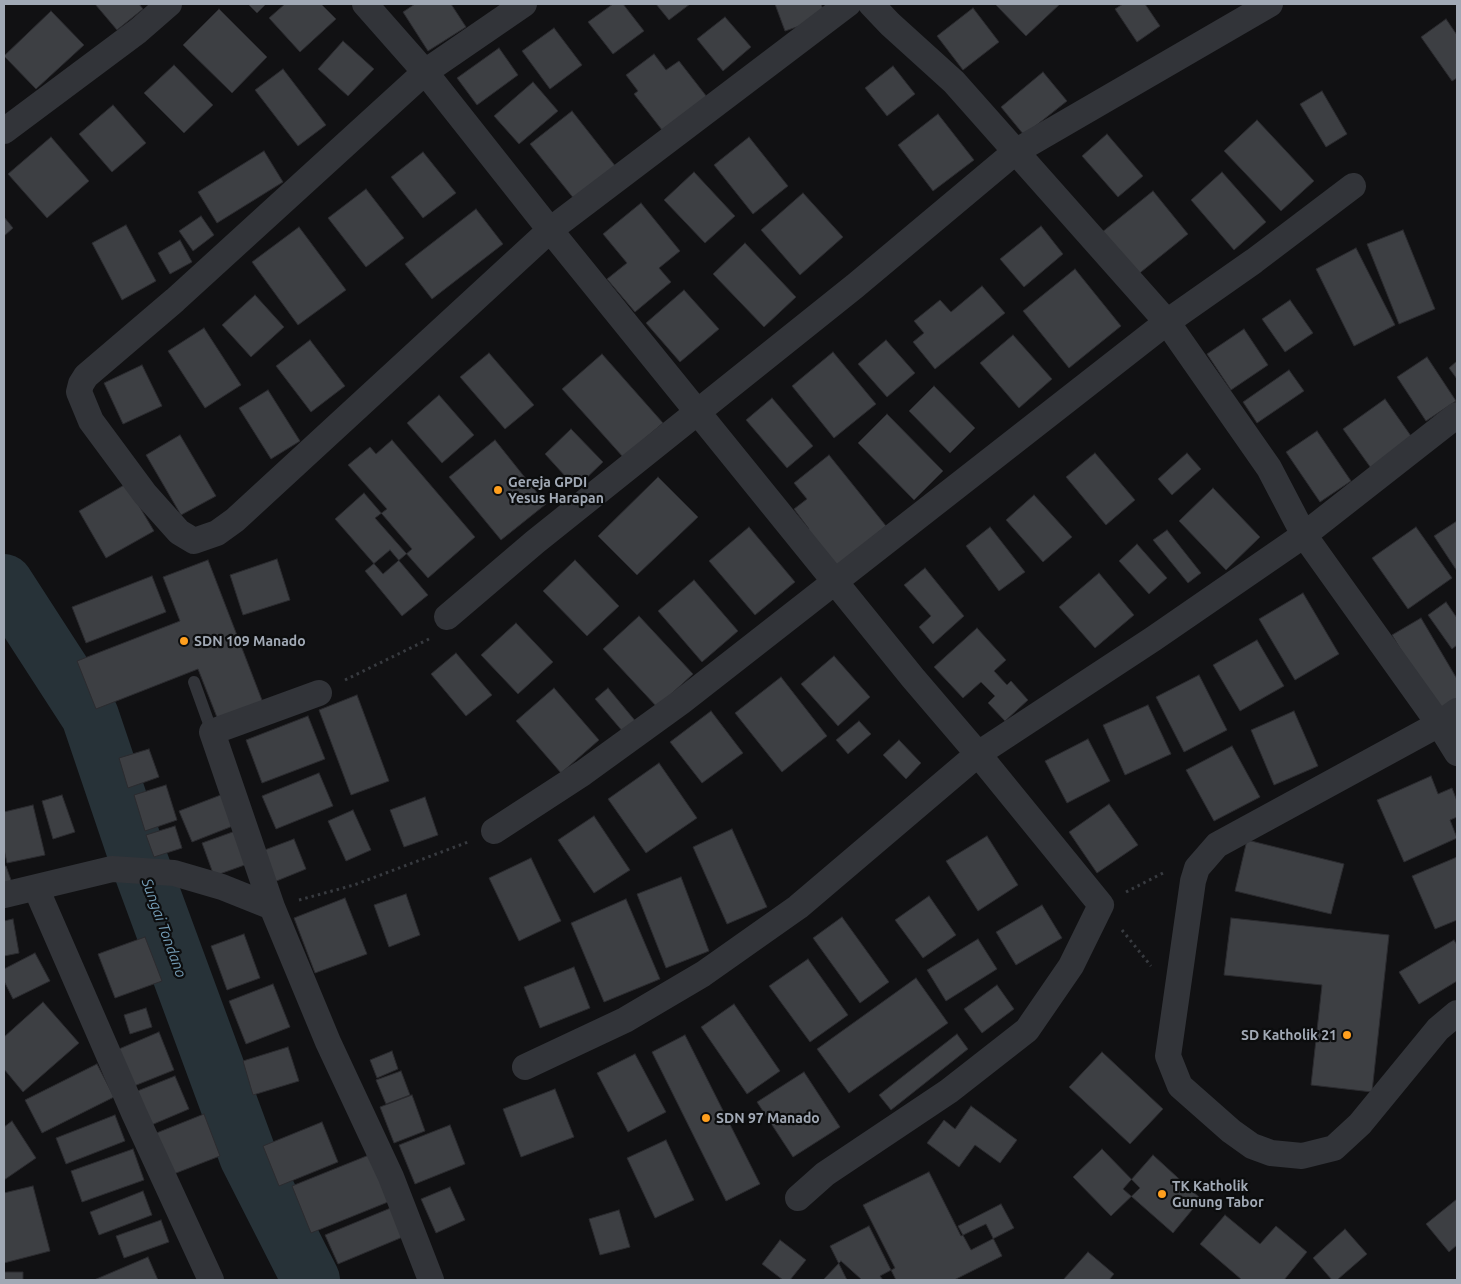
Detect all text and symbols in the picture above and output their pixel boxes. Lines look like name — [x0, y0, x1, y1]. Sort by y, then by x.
place label: Gereja GPDI Yesus Harapan — [508, 474, 604, 507]
marker: Gereja GPDI Yesus Harapan — [492, 484, 504, 496]
place label: SDN 109 Manado — [194, 633, 306, 649]
marker: SDN 109 Manado — [178, 635, 190, 647]
water label: Sungai Tondano — [138, 876, 190, 980]
place label: SD Katholik 21 — [1241, 1027, 1337, 1043]
marker: SD Katholik 21 — [1341, 1029, 1353, 1041]
place label: SDN 97 Manado — [716, 1110, 820, 1126]
marker: SDN 97 Manado — [700, 1112, 712, 1124]
place label: TK Katholik Gunung Tabor — [1172, 1178, 1264, 1210]
marker: TK Katholik Gunung Tabor — [1156, 1188, 1168, 1200]

